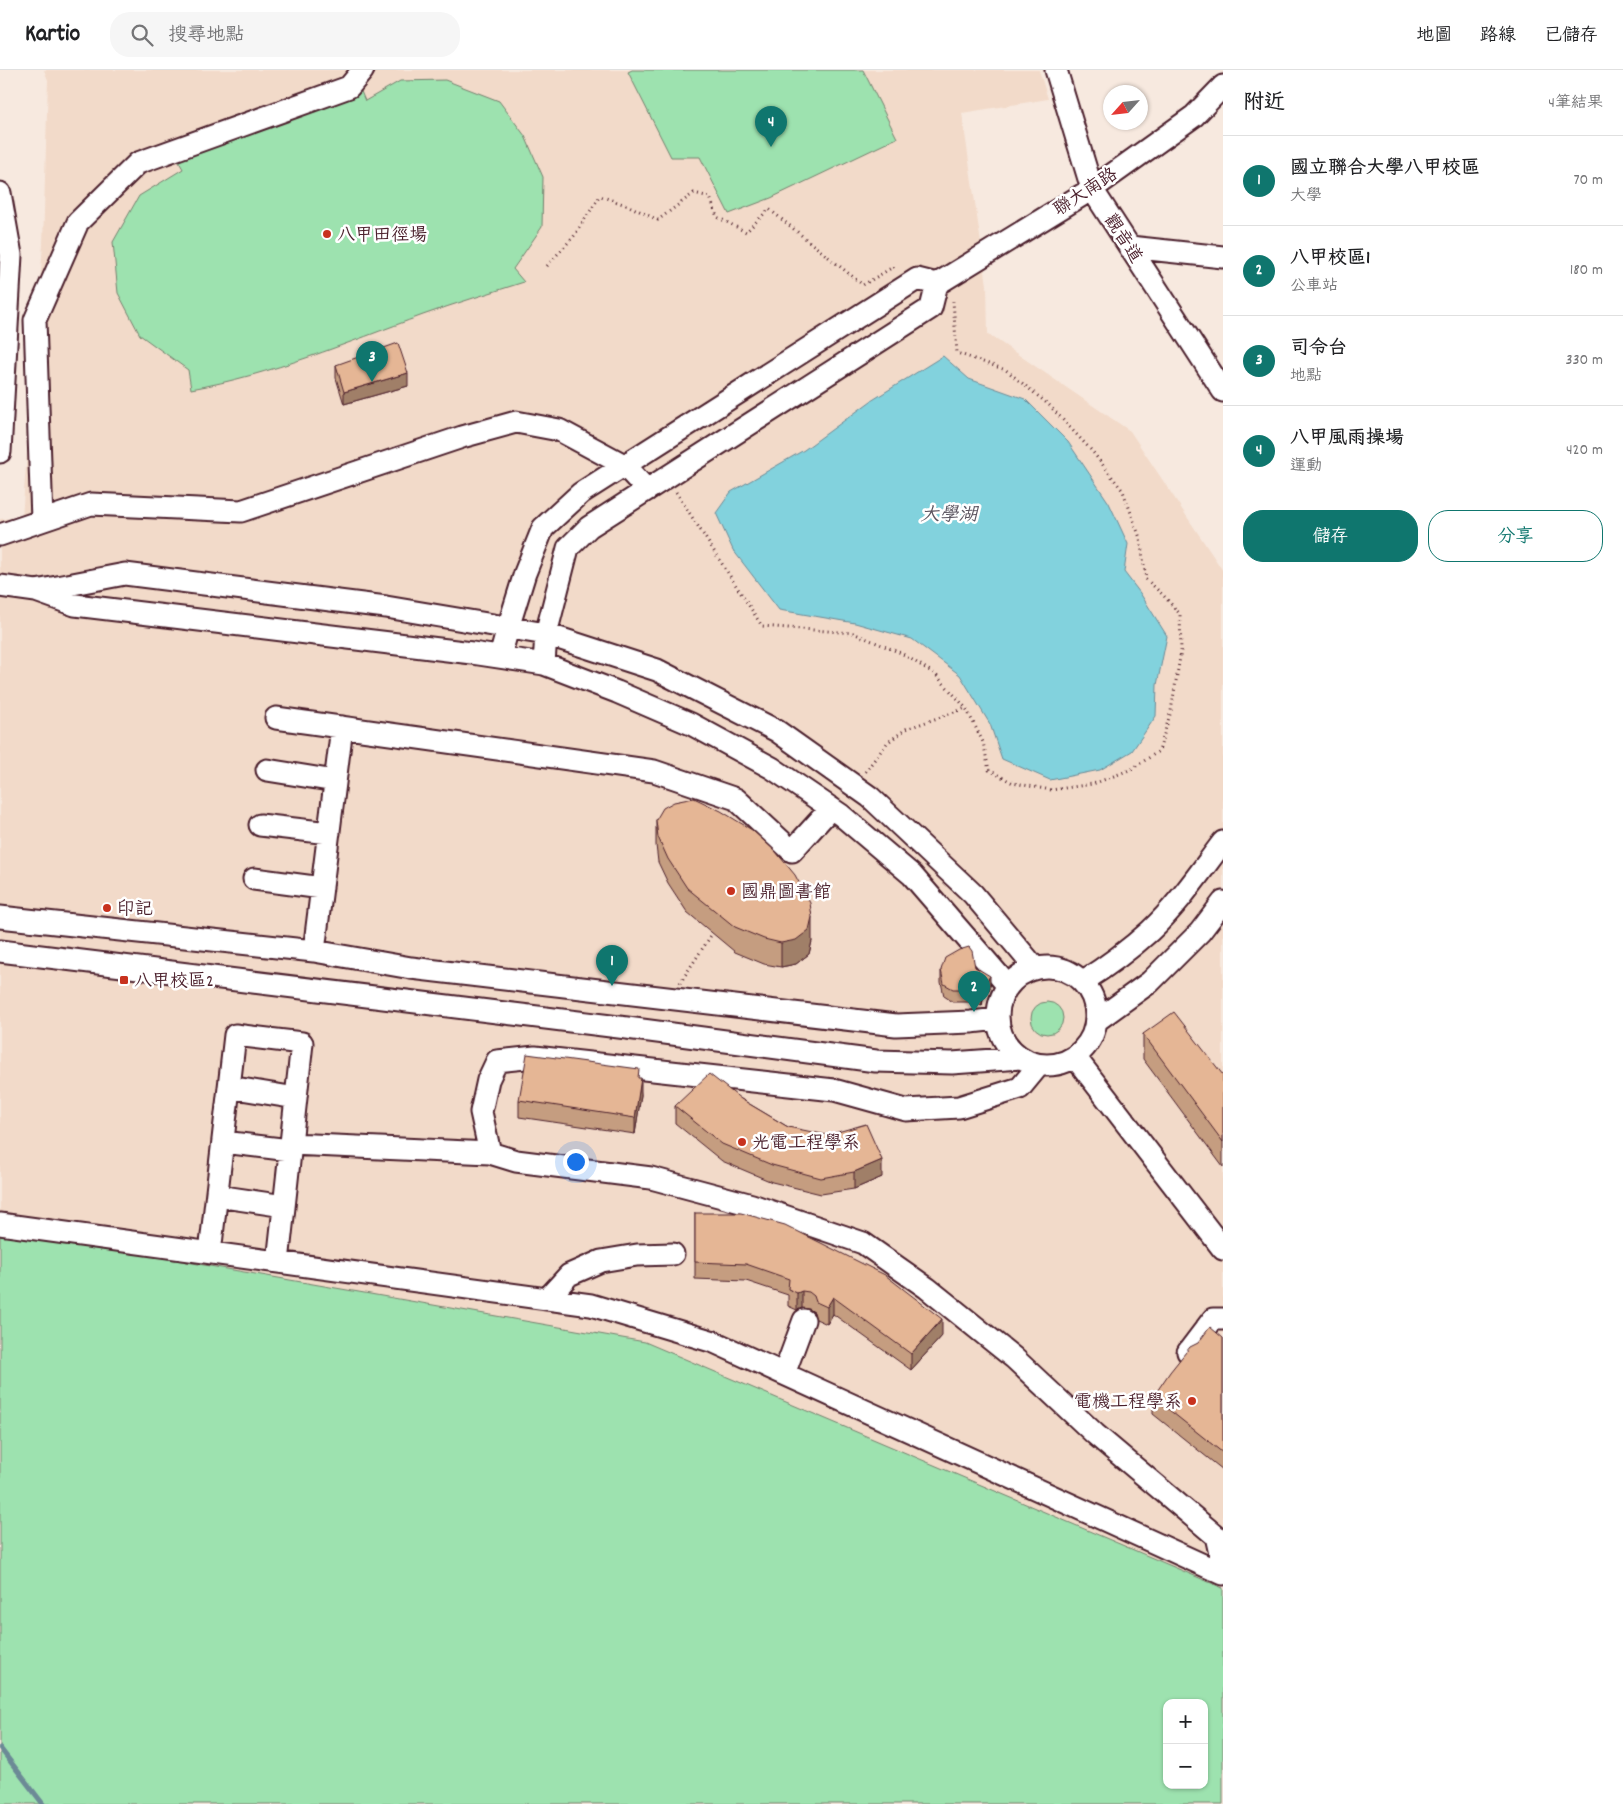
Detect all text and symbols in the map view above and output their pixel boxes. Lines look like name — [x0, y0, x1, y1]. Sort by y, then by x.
search box — [110, 12, 460, 57]
text: Kartio — [25, 18, 80, 52]
icon: search — [128, 21, 156, 49]
text: 搜尋地點 — [168, 23, 244, 50]
text: 地圖 — [1416, 24, 1452, 49]
text: 路線 — [1480, 24, 1516, 49]
text: 已儲存 — [1544, 24, 1598, 49]
north arrow — [1103, 85, 1148, 130]
text: 附近 — [1243, 89, 1285, 119]
text: 4筆結果 — [1548, 92, 1603, 115]
pin: 4 — [755, 106, 787, 147]
text: 國立聯合大學八甲校區 — [1290, 156, 1480, 183]
street label: 聯大南路 — [1049, 163, 1123, 223]
text: 1 — [1257, 169, 1261, 192]
text: 70 m — [1573, 169, 1603, 192]
text: 大學 — [1290, 185, 1322, 208]
street label: 觀音道 — [1097, 210, 1147, 269]
place label: 八甲田徑場 — [337, 224, 427, 249]
marker: 八甲田徑場 — [321, 228, 333, 240]
text: 八甲校區1 — [1290, 246, 1370, 273]
text: 2 — [1256, 259, 1263, 282]
text: 180 m — [1570, 259, 1603, 282]
text: 公車站 — [1290, 275, 1338, 298]
text: 司令台 — [1290, 336, 1347, 363]
pin: 3 — [356, 341, 388, 382]
text: 3 — [1255, 349, 1263, 372]
text: 330 m — [1565, 349, 1603, 372]
text: 地點 — [1290, 365, 1322, 388]
text: 八甲風雨操場 — [1290, 426, 1404, 453]
text: 4 — [1256, 439, 1262, 462]
text: 420 m — [1566, 439, 1603, 462]
text: 運動 — [1290, 455, 1322, 478]
water label: 大學湖 — [920, 503, 979, 530]
button: 儲存 — [1243, 510, 1418, 562]
button: 分享 — [1428, 510, 1603, 562]
place label: 國鼎圖書館 — [741, 881, 831, 906]
marker: 國鼎圖書館 — [725, 885, 737, 897]
place label: 印記 — [117, 898, 153, 923]
marker: 印記 — [101, 902, 113, 914]
pin: 1 — [596, 945, 628, 986]
place label: 八甲校區2 — [134, 970, 214, 995]
pin: 2 — [958, 971, 990, 1012]
marker: 八甲校區2 — [118, 974, 130, 986]
place label: 光電工程學系 — [752, 1132, 860, 1157]
marker: 光電工程學系 — [736, 1136, 748, 1148]
your location — [563, 1149, 589, 1175]
place label: 電機工程學系 — [1074, 1391, 1182, 1416]
marker: 電機工程學系 — [1186, 1395, 1198, 1407]
map controls — [1163, 1699, 1208, 1789]
button: + — [1163, 1699, 1208, 1744]
button: − — [1163, 1744, 1208, 1789]

